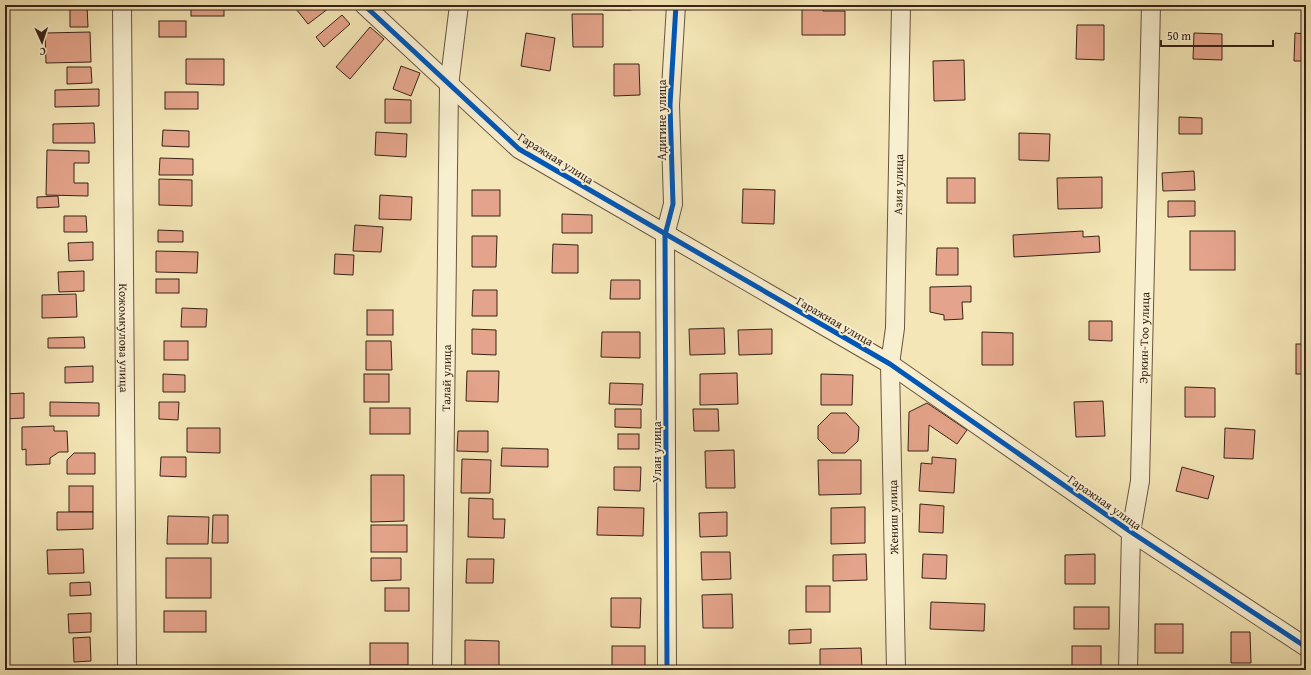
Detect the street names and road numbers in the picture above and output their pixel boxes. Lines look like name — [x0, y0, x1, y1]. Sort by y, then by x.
street label: Адигине улица — [653, 79, 670, 160]
street label: Гаражная улица — [515, 128, 597, 188]
street label: Азия улица — [889, 154, 907, 215]
street label: Кожомкулова улица — [116, 284, 133, 393]
street label: Эркин-Тоо улица — [1134, 291, 1153, 384]
street label: Гаражная улица — [793, 292, 877, 350]
street label: Талай улица — [437, 344, 454, 412]
street label: Улан улица — [648, 421, 665, 483]
street label: Гаражная улица — [1065, 470, 1145, 534]
street label: Жениш улица — [884, 479, 902, 555]

